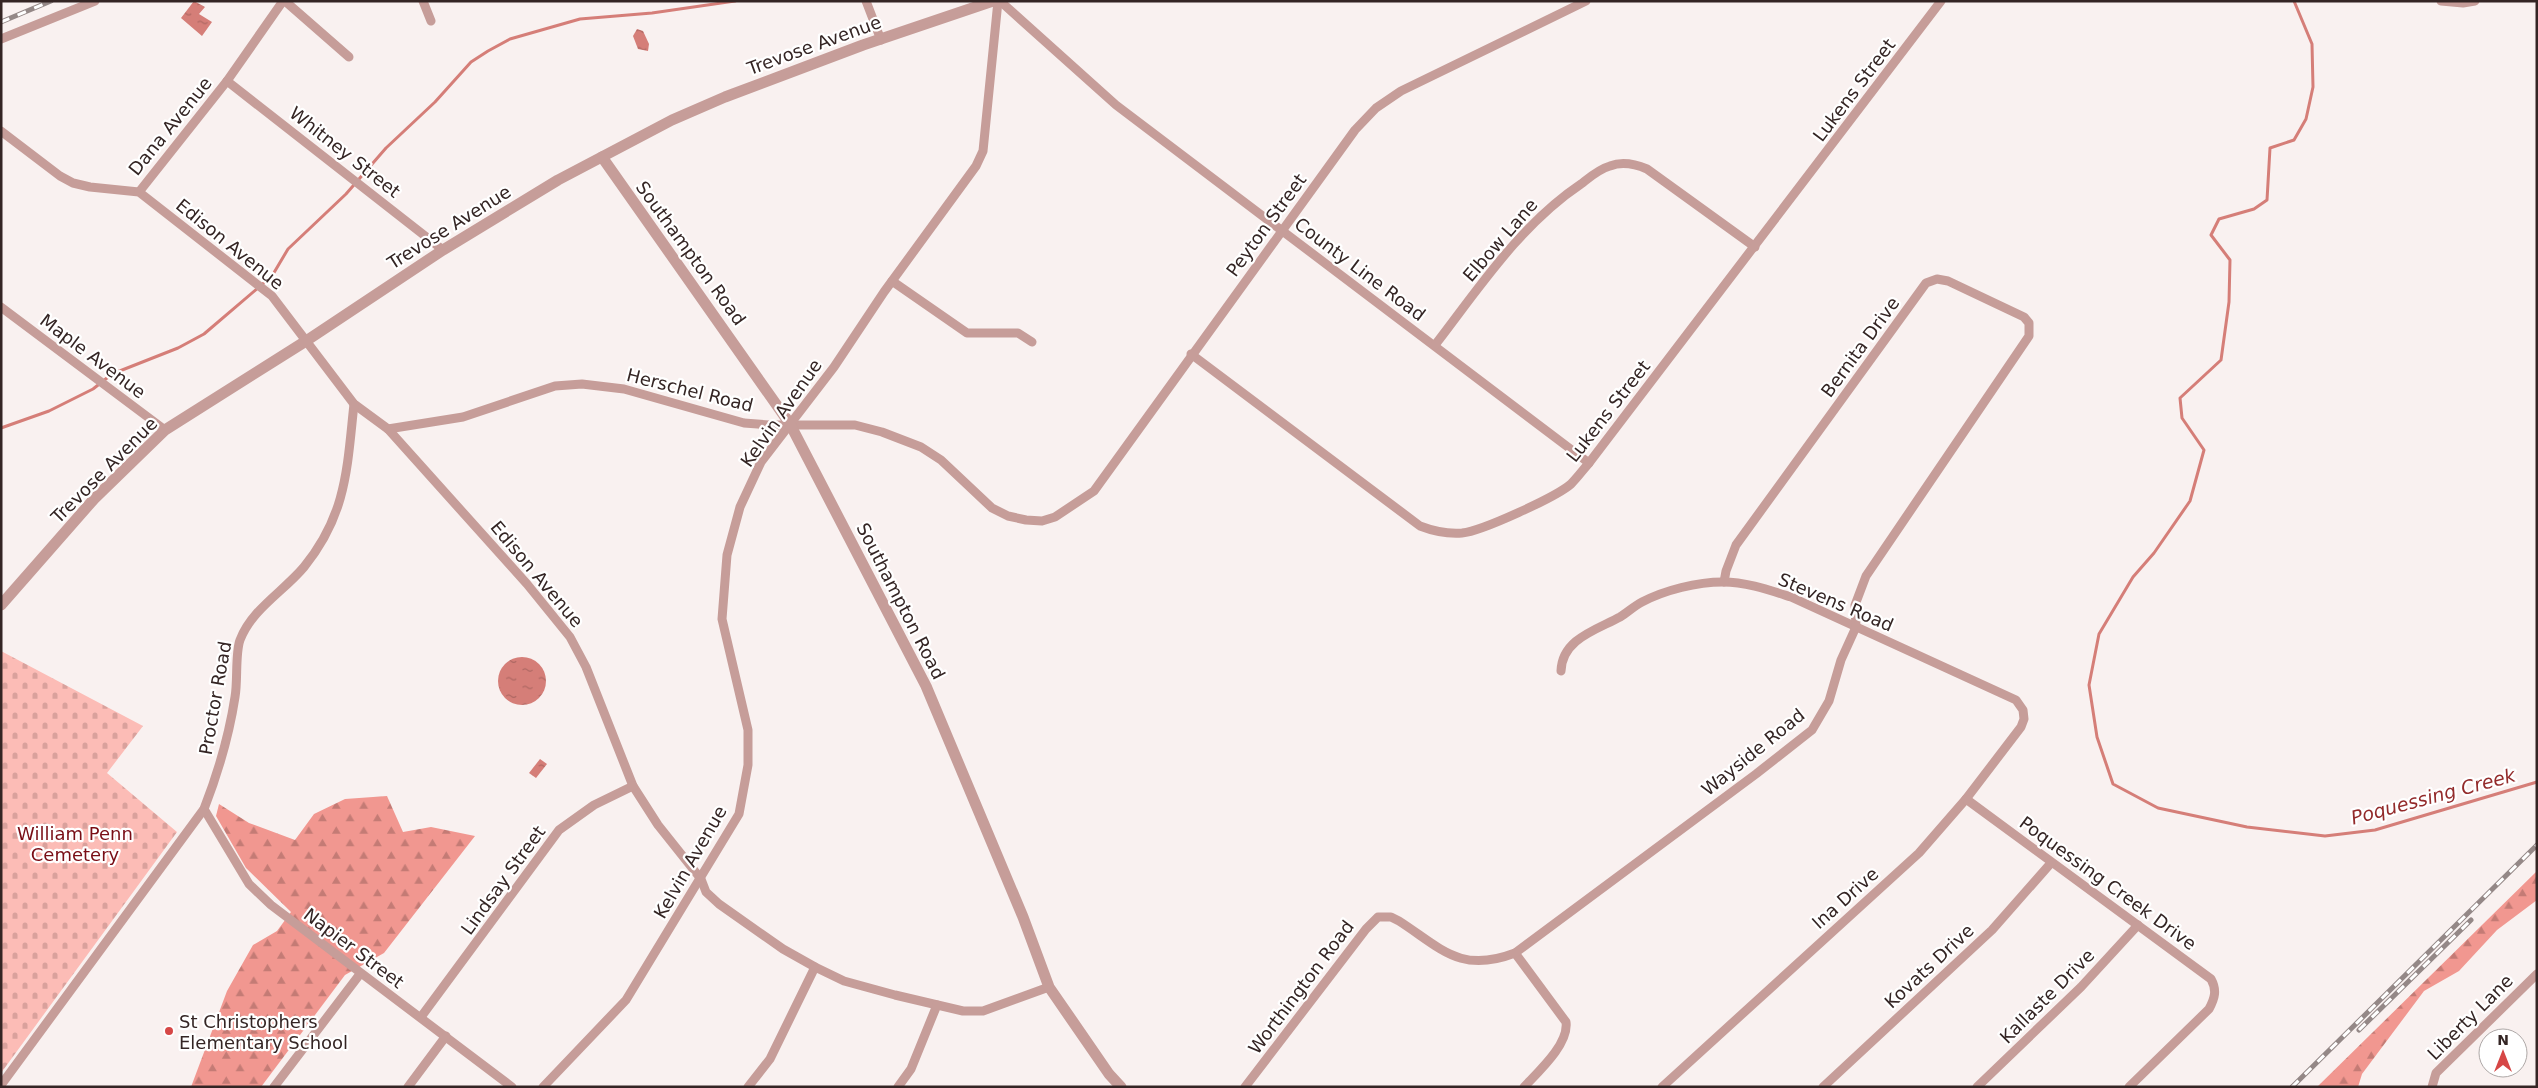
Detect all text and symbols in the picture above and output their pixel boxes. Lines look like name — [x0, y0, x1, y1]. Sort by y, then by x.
street label: Trevose Avenue — [743, 11, 884, 79]
street label: Lukens Street — [1809, 34, 1899, 146]
street label: Dana Avenue — [124, 73, 216, 179]
street label: Whitney Street — [285, 102, 405, 202]
street label: Peyton Street — [1222, 170, 1310, 280]
street label: Southampton Road — [632, 177, 750, 329]
street label: Trevose Avenue — [383, 181, 514, 274]
street label: Edison Avenue — [172, 194, 288, 294]
street label: Elbow Lane — [1458, 194, 1542, 286]
street label: County Line Road — [1290, 213, 1430, 325]
street label: Bernita Drive — [1817, 293, 1903, 401]
street label: Maple Avenue — [36, 309, 150, 403]
street label: Kelvin Avenue — [736, 355, 826, 471]
street label: Lukens Street — [1562, 356, 1654, 466]
street label: Herschel Road — [625, 364, 755, 416]
street label: Trevose Avenue — [46, 413, 161, 528]
street label: Edison Avenue — [486, 517, 588, 631]
street label: Southampton Road — [852, 519, 950, 683]
street label: Stevens Road — [1775, 568, 1897, 636]
street label: Proctor Road — [195, 640, 235, 756]
street label: Wayside Road — [1697, 704, 1809, 800]
water label: Poquessing Creek — [2348, 763, 2519, 829]
street label: Kelvin Avenue — [649, 802, 731, 922]
street label: Poquessing Creek Drive — [2016, 812, 2200, 954]
street label: Lindsay Street — [456, 822, 550, 938]
park label: William Penn Cemetery — [17, 823, 133, 865]
street label: Ina Drive — [1808, 863, 1882, 933]
street label: Napier Street — [300, 904, 408, 992]
street label: Worthington Road — [1244, 916, 1358, 1058]
street label: Kovats Drive — [1880, 920, 1978, 1012]
street label: Kallaste Drive — [1995, 944, 2099, 1048]
street label: Liberty Lane — [2423, 970, 2517, 1064]
place label: St Christophers Elementary School — [179, 1011, 348, 1053]
marker: St Christophers Elementary School — [163, 1025, 175, 1037]
north arrow — [2478, 1028, 2528, 1078]
text: N — [2497, 1032, 2509, 1048]

